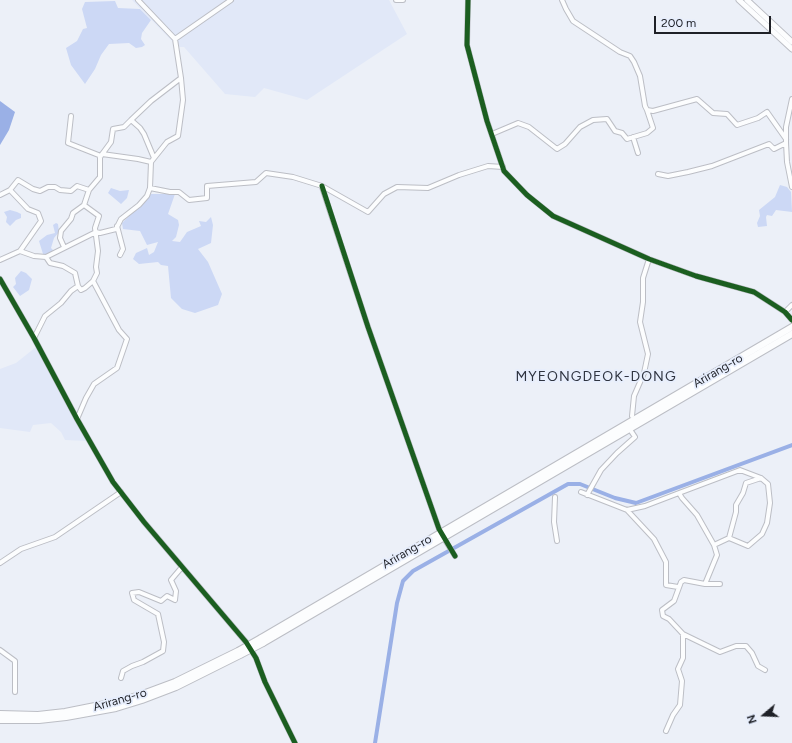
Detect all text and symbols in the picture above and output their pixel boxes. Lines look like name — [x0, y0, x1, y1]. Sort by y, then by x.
scale bar — [656, 8, 773, 34]
text: 200 m — [661, 16, 696, 30]
street label: Arirang-ro — [691, 351, 745, 391]
district label: MYEONGDEOK-DONG — [515, 369, 677, 385]
street label: Arirang-ro — [380, 532, 434, 572]
street label: Arirang-ro — [92, 686, 148, 714]
north arrow — [744, 695, 784, 735]
text: N — [745, 713, 760, 725]

